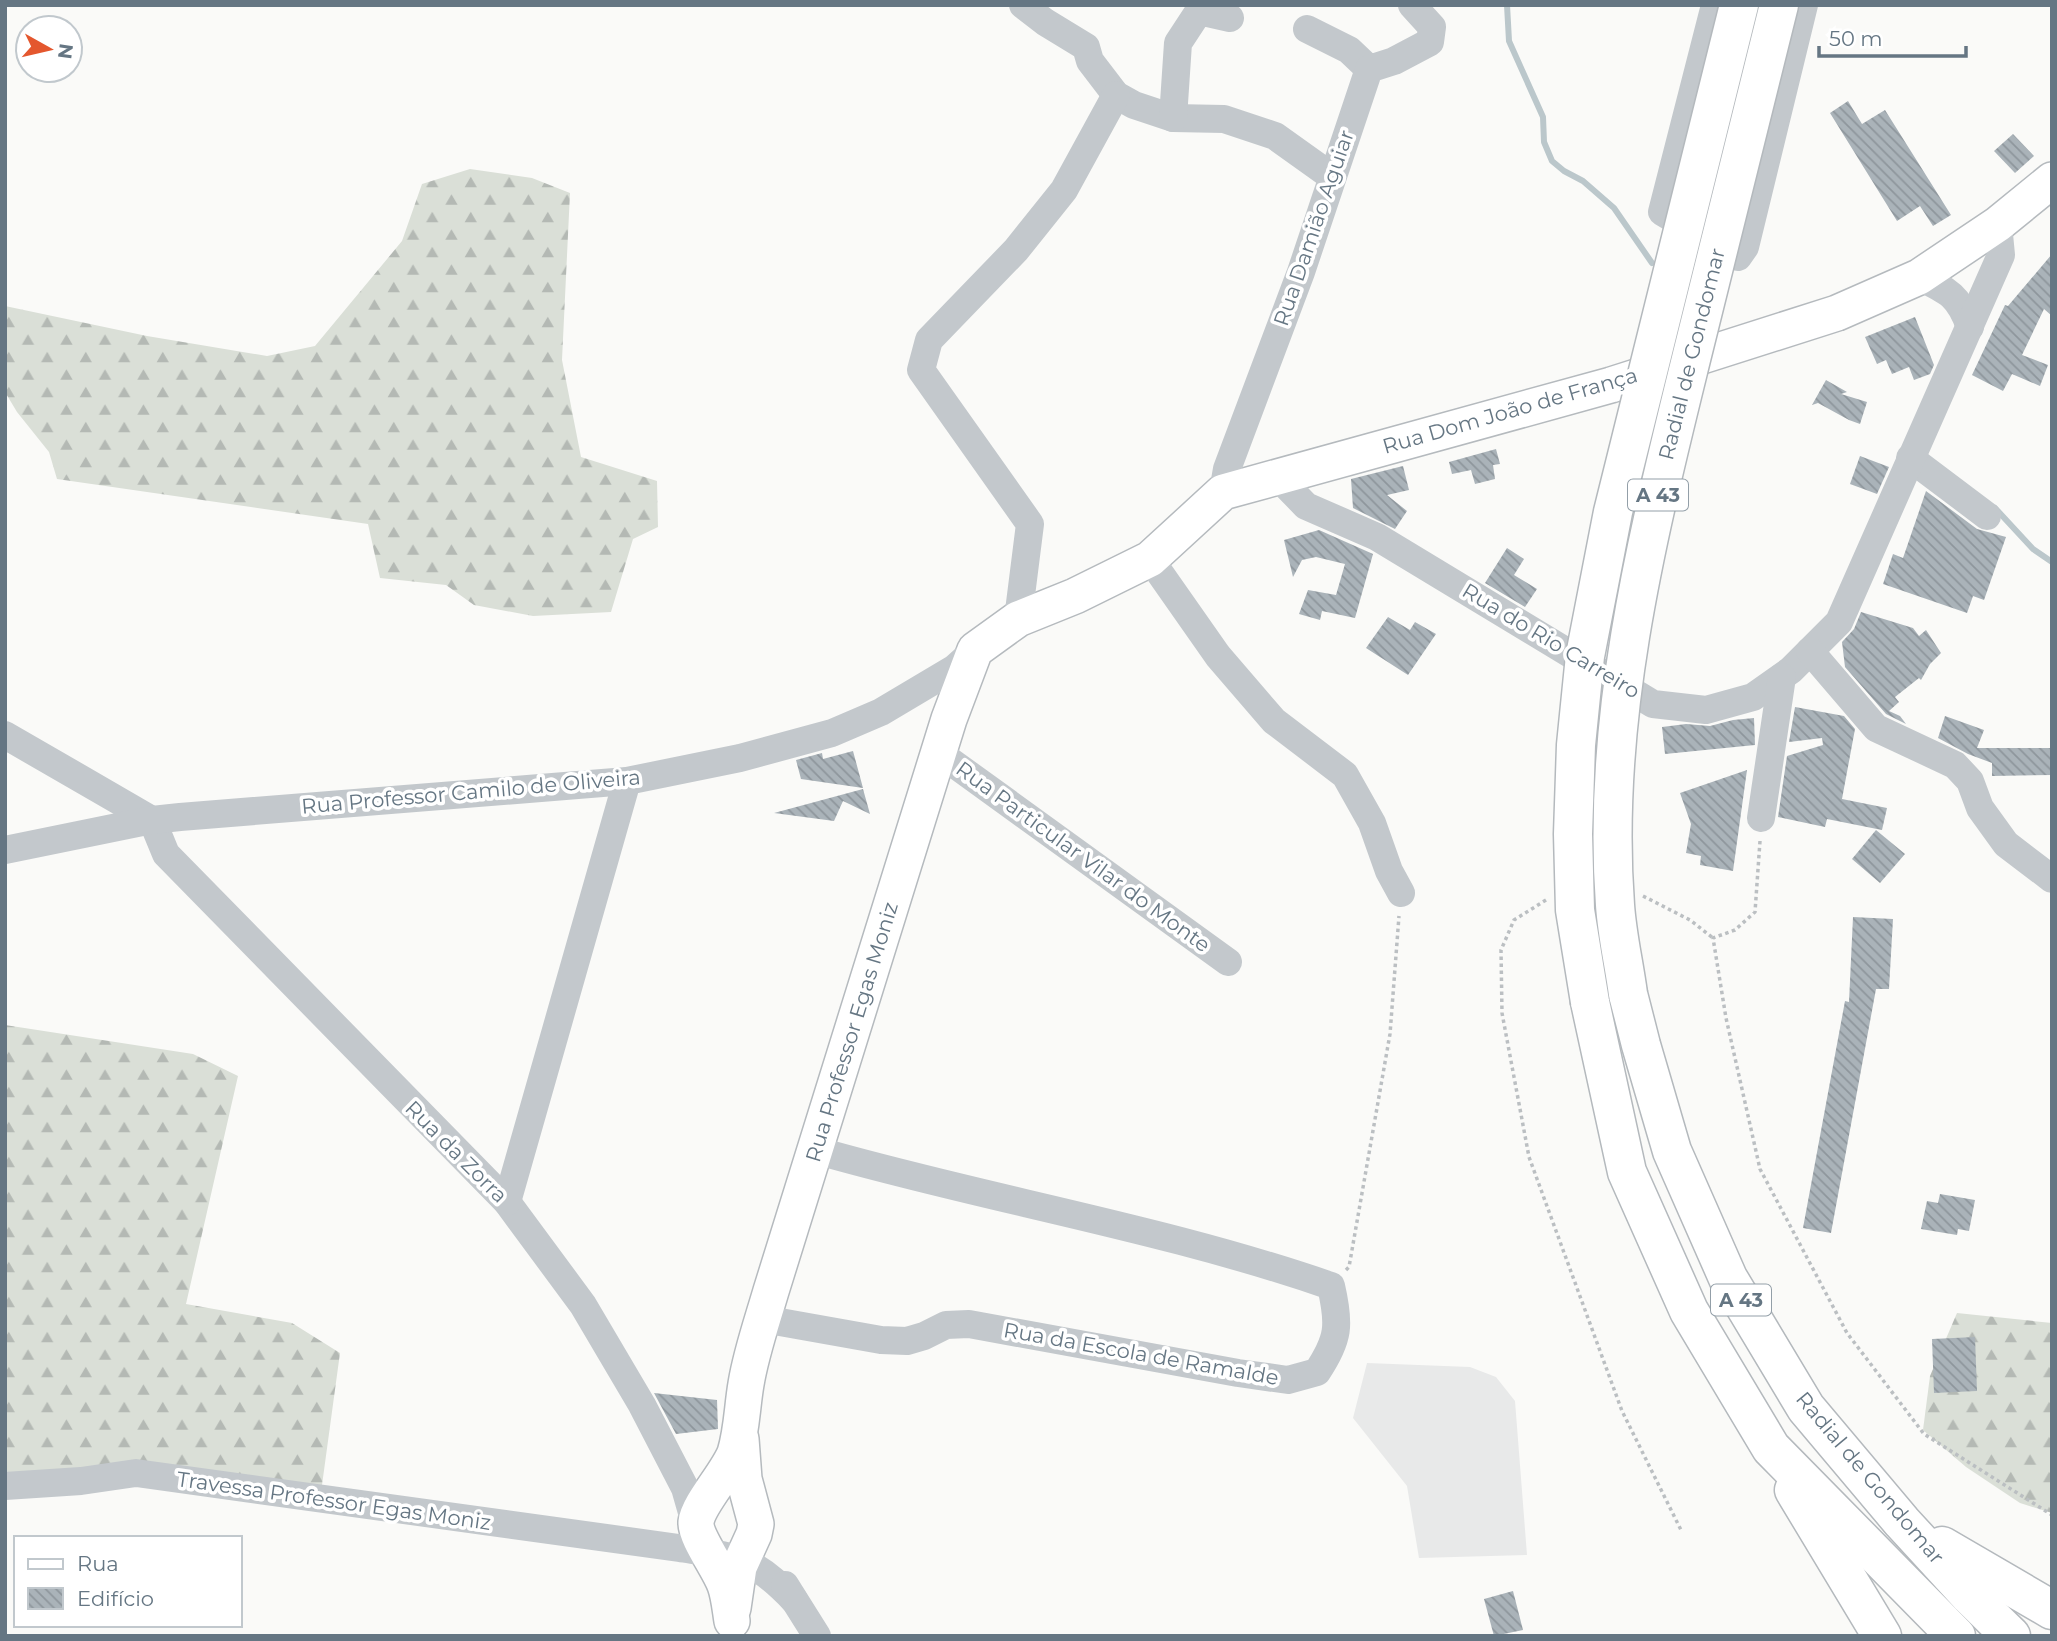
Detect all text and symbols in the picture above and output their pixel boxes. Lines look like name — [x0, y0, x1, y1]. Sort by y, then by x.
north arrow — [14, 14, 84, 84]
scale bar — [1819, 14, 1966, 58]
text: 50 m — [1829, 26, 1883, 51]
text: N — [53, 42, 78, 61]
street label: Rua Damião Aguiar — [1268, 126, 1359, 329]
street label: Radial de Gondomar — [1653, 245, 1730, 462]
street label: Rua Dom João de França — [1380, 362, 1640, 459]
road number: A 43 — [1628, 480, 1688, 510]
street label: Rua do Rio Carreiro — [1458, 578, 1645, 704]
street label: Rua Particular Vilar do Monte — [951, 756, 1215, 957]
street label: Rua Professor Camilo de Oliveira — [300, 764, 642, 819]
street label: Rua Professor Egas Moniz — [800, 899, 903, 1165]
street label: Rua da Zorra — [400, 1095, 513, 1208]
road number: A 43 — [1711, 1284, 1771, 1316]
street label: Rua da Escola de Ramalde — [1002, 1317, 1281, 1390]
street label: Radial de Gondomar — [1791, 1386, 1950, 1569]
street label: Travessa Professor Egas Moniz — [175, 1466, 493, 1535]
legend — [14, 1536, 242, 1627]
text: Rua — [77, 1551, 119, 1576]
text: Edifício — [77, 1586, 154, 1611]

